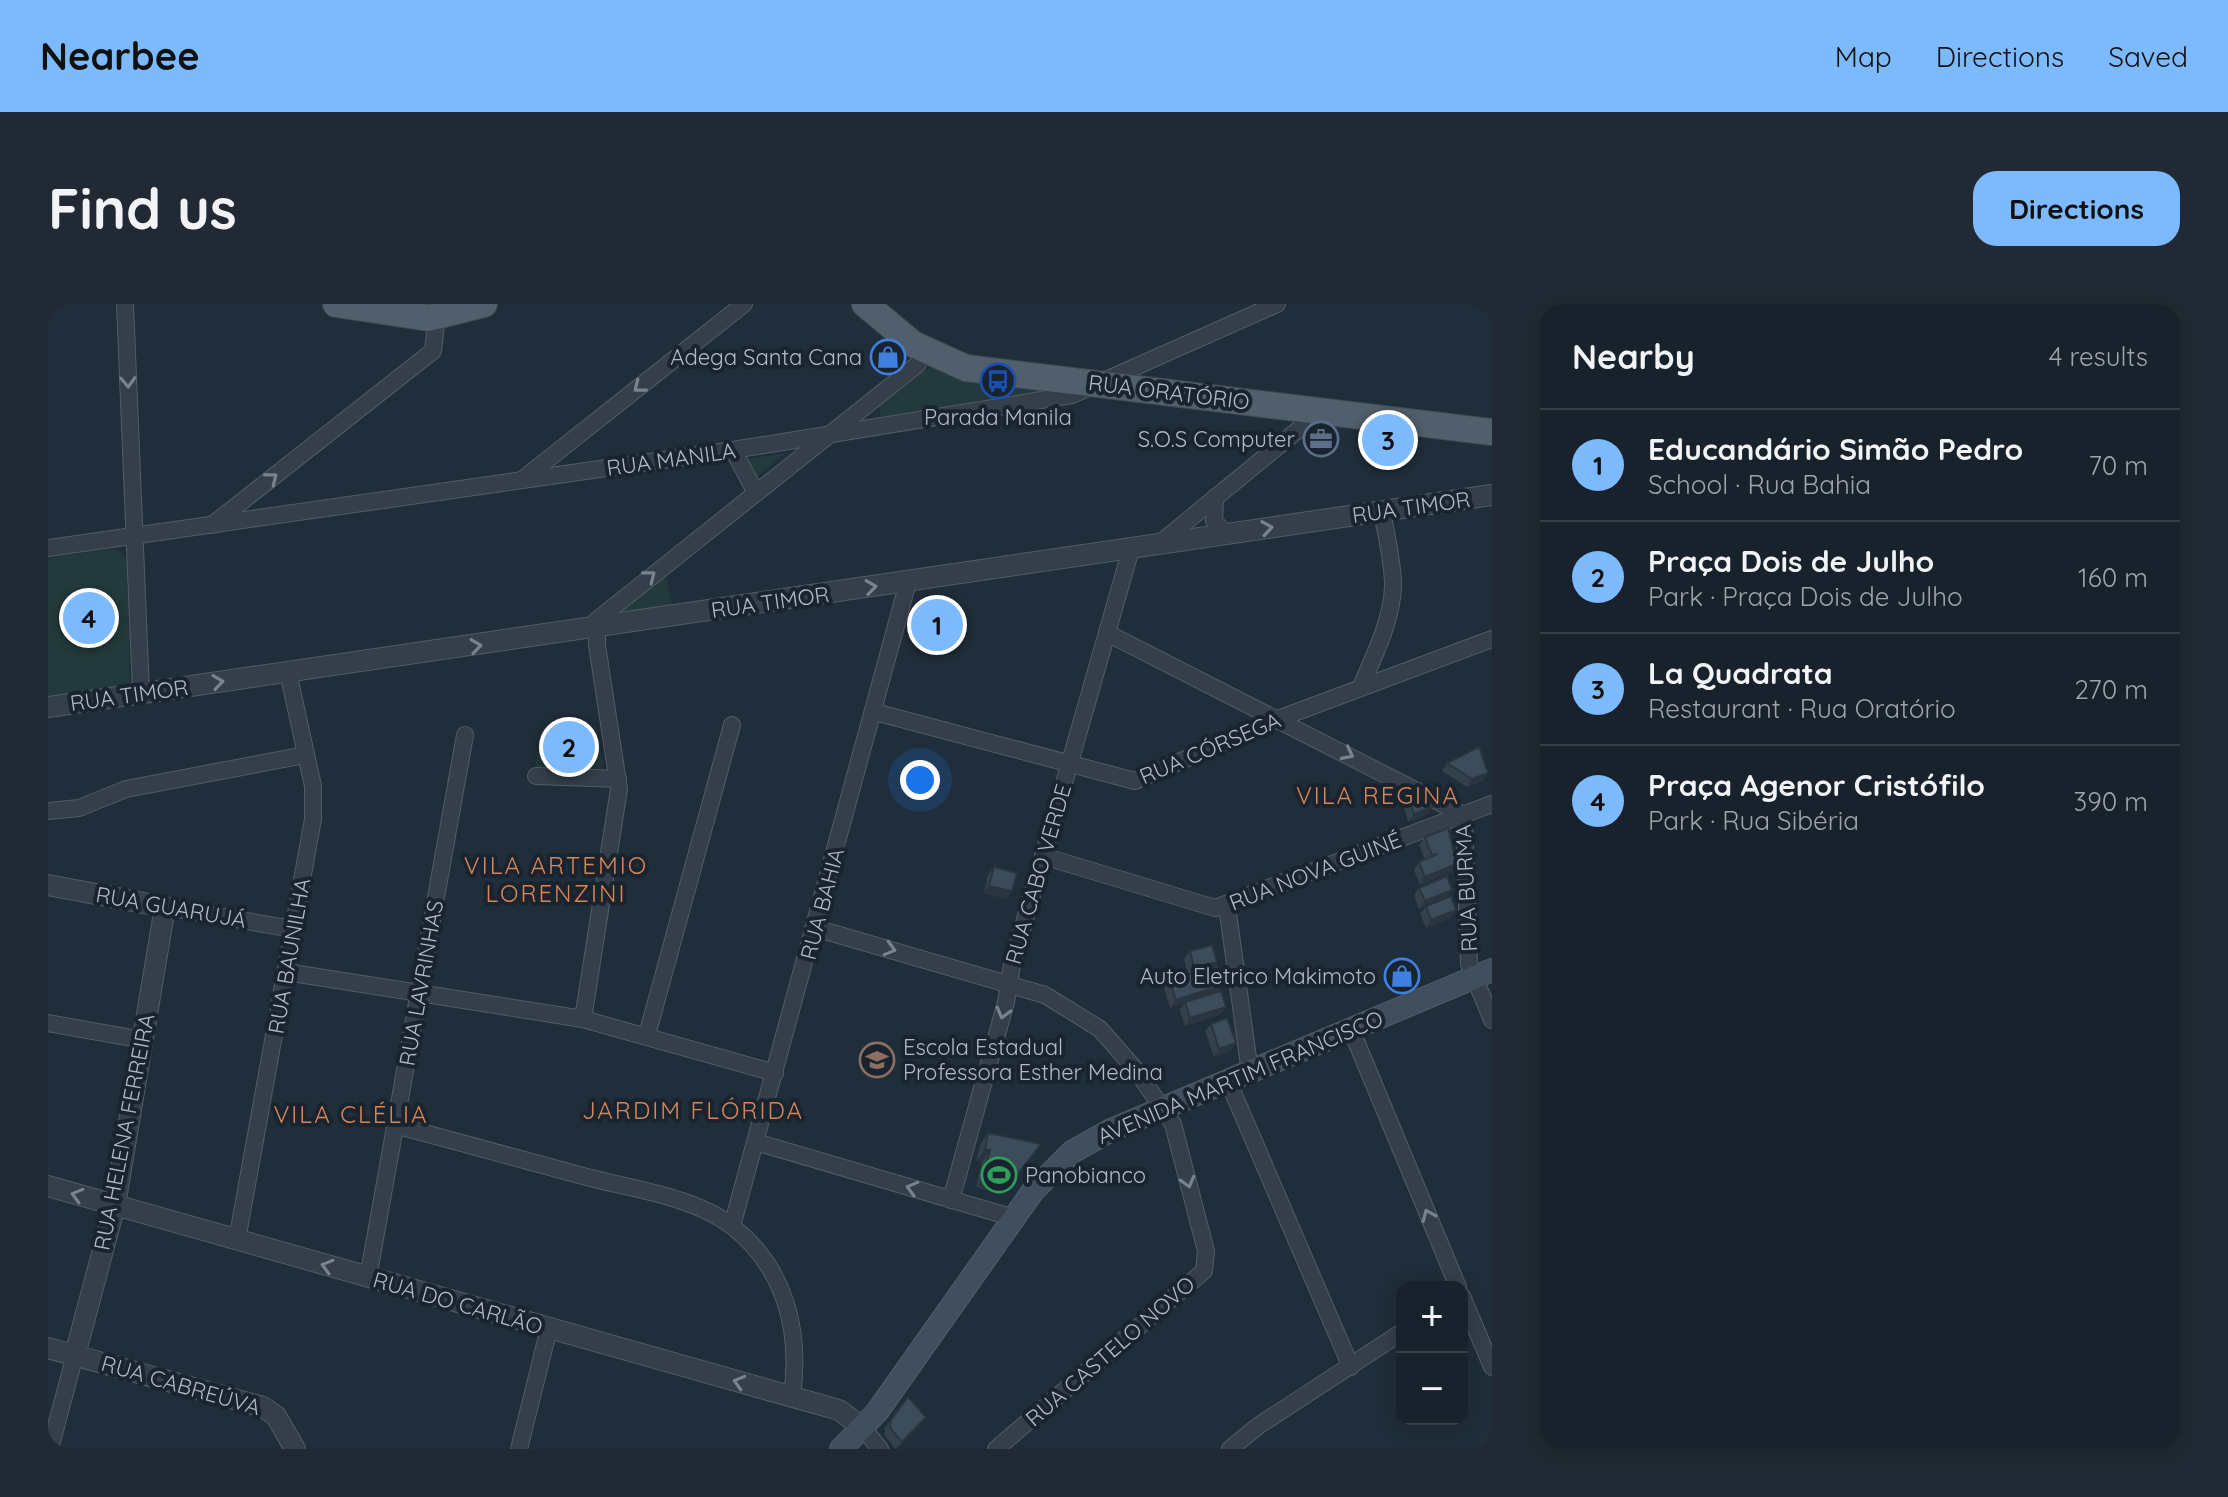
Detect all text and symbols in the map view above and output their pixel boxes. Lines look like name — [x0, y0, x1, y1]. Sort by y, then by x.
text: Nearbee — [40, 32, 200, 80]
text: Map — [1835, 39, 1892, 74]
text: Directions — [1936, 39, 2064, 74]
text: Saved — [2108, 39, 2188, 74]
button: Directions — [1973, 171, 2180, 246]
text: Find us — [48, 173, 237, 243]
text: Nearby — [1572, 335, 1695, 378]
shop icon: Adega Santa Cana — [869, 338, 907, 376]
text: 4 results — [2049, 340, 2148, 373]
place label: Adega Santa Cana — [670, 343, 862, 371]
bus stop icon: Parada Manila — [979, 362, 1017, 400]
street label: RUA ORATÓRIO — [1087, 368, 1251, 416]
one-way arrow — [120, 376, 137, 389]
one-way arrow — [634, 377, 648, 392]
place label: Parada Manila — [924, 403, 1072, 431]
pin: 3 — [1362, 410, 1414, 470]
office icon: S.O.S Computer — [1302, 420, 1340, 458]
place label: S.O.S Computer — [1138, 425, 1296, 453]
text: Educandário Simão Pedro — [1648, 430, 2023, 468]
street label: RUA MANILA — [605, 436, 737, 482]
text: 1 — [1593, 449, 1603, 482]
text: 70 m — [2088, 449, 2148, 482]
text: School · Rua Bahia — [1648, 468, 1871, 501]
one-way arrow — [263, 473, 278, 487]
street label: RUA TIMOR — [1350, 485, 1472, 529]
one-way arrow — [1260, 520, 1274, 537]
text: Praça Dois de Julho — [1648, 542, 1934, 580]
text: 2 — [1591, 561, 1605, 594]
text: 160 m — [2078, 561, 2148, 594]
one-way arrow — [641, 571, 655, 586]
one-way arrow — [864, 579, 878, 596]
street label: RUA TIMOR — [709, 580, 831, 624]
text: Park · Praça Dois de Julho — [1648, 580, 1963, 613]
pin: 4 — [63, 588, 115, 648]
pin: 1 — [911, 595, 963, 655]
one-way arrow — [469, 638, 482, 655]
text: La Quadrata — [1648, 654, 1833, 692]
street label: RUA TIMOR — [68, 673, 190, 717]
text: 3 — [1591, 673, 1605, 706]
text: 270 m — [2074, 673, 2148, 706]
one-way arrow — [211, 674, 225, 691]
text: Restaurant · Rua Oratório — [1648, 692, 1956, 725]
street label: RUA CÓRSEGA — [1135, 706, 1285, 790]
pin: 2 — [543, 717, 595, 777]
one-way arrow — [1339, 745, 1354, 760]
your location — [900, 760, 940, 800]
text: Praça Agenor Cristófilo — [1648, 766, 1985, 804]
district label: VILA REGINA — [1296, 780, 1460, 810]
street label: RUA CABO VERDE — [999, 781, 1077, 967]
text: 4 — [1590, 785, 1606, 818]
text: 390 m — [2074, 785, 2148, 818]
text: Park · Rua Sibéria — [1648, 804, 1859, 837]
street label: RUA BURMA — [1449, 824, 1483, 952]
street label: RUA NOVA GUINÉ — [1225, 825, 1405, 917]
street label: RUA BAHIA — [794, 845, 850, 963]
district label: VILA ARTEMIO LORENZINI — [464, 850, 648, 908]
street label: RUA BAUNILHA — [262, 876, 316, 1036]
street label: RUA GUARUJÁ — [94, 880, 248, 934]
street label: RUA LAVRINHAS — [393, 898, 449, 1068]
one-way arrow — [883, 940, 897, 956]
shop icon: Auto Eletrico Makimoto — [1383, 957, 1421, 995]
place label: Auto Eletrico Makimoto — [1140, 962, 1376, 990]
street label: AVENIDA MARTIM FRANCISCO — [1093, 1004, 1387, 1150]
one-way arrow — [995, 1005, 1012, 1019]
street label: RUA HELENA FERREIRA — [87, 1011, 161, 1253]
place label: Escola Estadual Professora Esther Medina — [903, 1033, 1163, 1086]
school or university icon: Escola Estadual Professora Esther Medina — [858, 1041, 896, 1079]
district label: JARDIM FLÓRIDA — [582, 1095, 804, 1125]
district label: VILA CLÉLIA — [273, 1099, 429, 1129]
sports icon: Panobianco — [980, 1156, 1018, 1194]
place label: Panobianco — [1025, 1161, 1146, 1189]
one-way arrow — [1178, 1174, 1195, 1188]
one-way arrow — [906, 1181, 920, 1197]
one-way arrow — [71, 1187, 85, 1204]
one-way arrow — [1422, 1209, 1438, 1223]
one-way arrow — [321, 1259, 335, 1275]
street label: RUA DO CARLÃO — [370, 1265, 546, 1341]
street label: RUA CASTELO NOVO — [1020, 1270, 1200, 1432]
map controls — [1396, 1281, 1468, 1425]
button: + — [1396, 1281, 1468, 1353]
street label: RUA CABREÚVA — [98, 1349, 264, 1421]
button: − — [1396, 1353, 1468, 1425]
one-way arrow — [733, 1374, 747, 1391]

